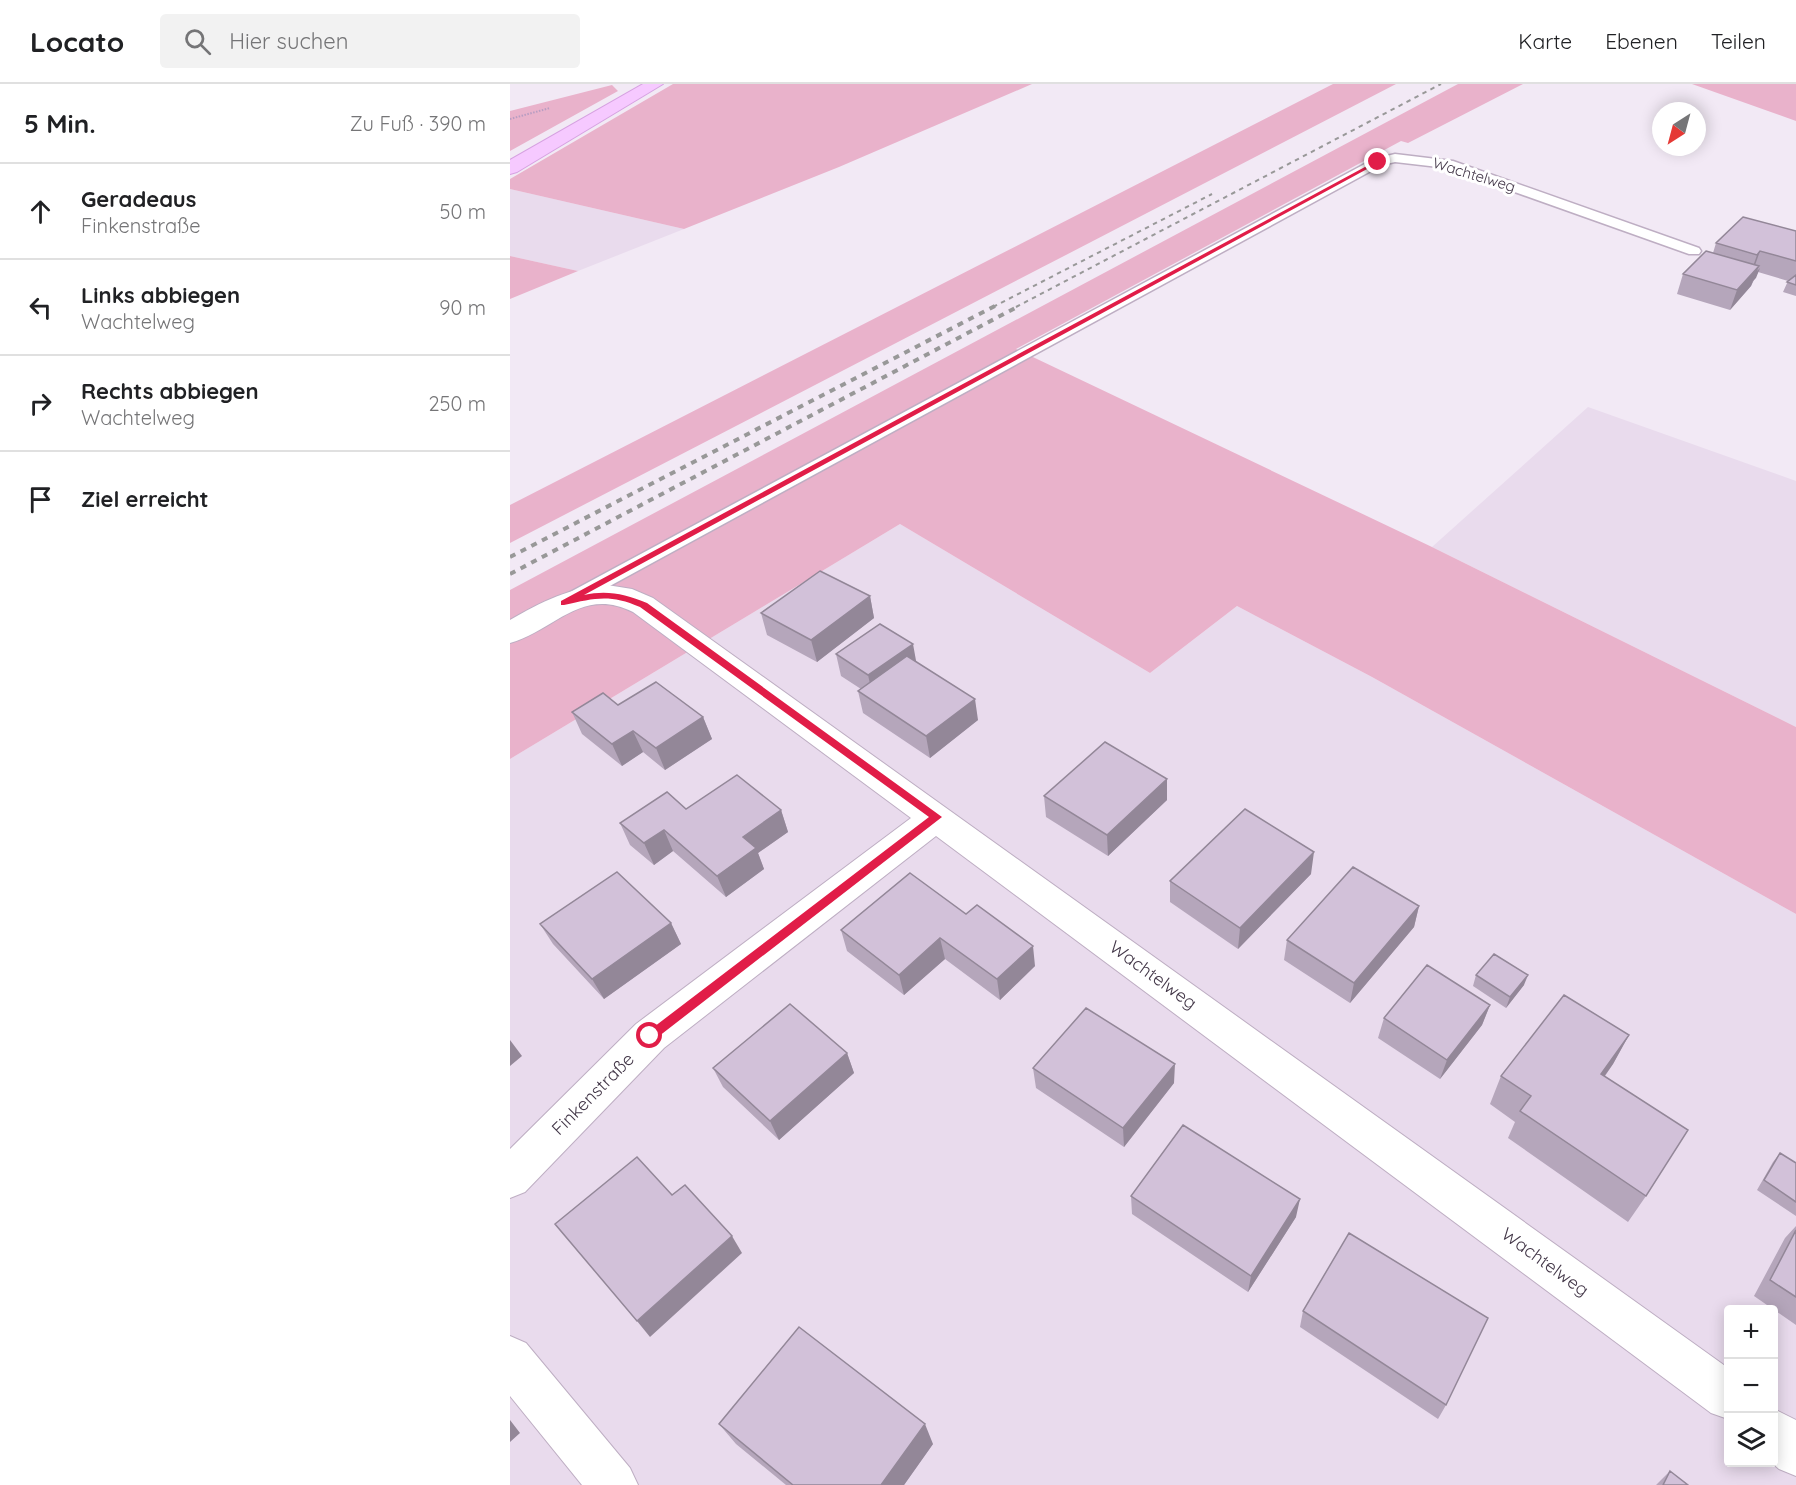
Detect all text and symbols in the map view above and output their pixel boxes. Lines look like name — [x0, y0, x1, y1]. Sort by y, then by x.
search box — [160, 14, 580, 68]
text: Locato — [30, 24, 124, 59]
icon: search — [181, 25, 214, 58]
text: Hier suchen — [229, 27, 348, 55]
text: Karte — [1518, 28, 1572, 54]
text: Ebenen — [1605, 28, 1678, 54]
text: Teilen — [1711, 28, 1766, 54]
north arrow — [1652, 102, 1706, 156]
text: 5 Min. — [24, 107, 96, 140]
text: Zu Fuß · 390 m — [350, 111, 486, 136]
route end — [1364, 148, 1390, 174]
street label: Wachtelweg — [1430, 153, 1518, 196]
text: Geradeaus — [81, 185, 196, 213]
icon: ahead — [24, 195, 57, 228]
text: 50 m — [440, 199, 486, 224]
text: Finkenstraße — [81, 213, 200, 238]
text: Links abbiegen — [81, 281, 240, 309]
icon: left — [24, 291, 57, 324]
text: 90 m — [439, 295, 486, 320]
text: Wachtelweg — [81, 309, 195, 334]
text: Rechts abbiegen — [81, 377, 259, 405]
icon: right — [24, 387, 57, 420]
text: 250 m — [428, 391, 486, 416]
text: Wachtelweg — [81, 405, 195, 430]
icon: arrive — [24, 483, 57, 516]
text: Ziel erreicht — [81, 485, 209, 513]
street label: Wachtelweg — [1105, 935, 1202, 1014]
route start — [636, 1022, 662, 1048]
street label: Finkenstraße — [547, 1048, 639, 1140]
street label: Wachtelweg — [1497, 1222, 1594, 1301]
map controls — [1724, 1305, 1778, 1467]
button: + — [1724, 1305, 1778, 1359]
button: − — [1724, 1359, 1778, 1413]
button: layers — [1724, 1413, 1778, 1467]

